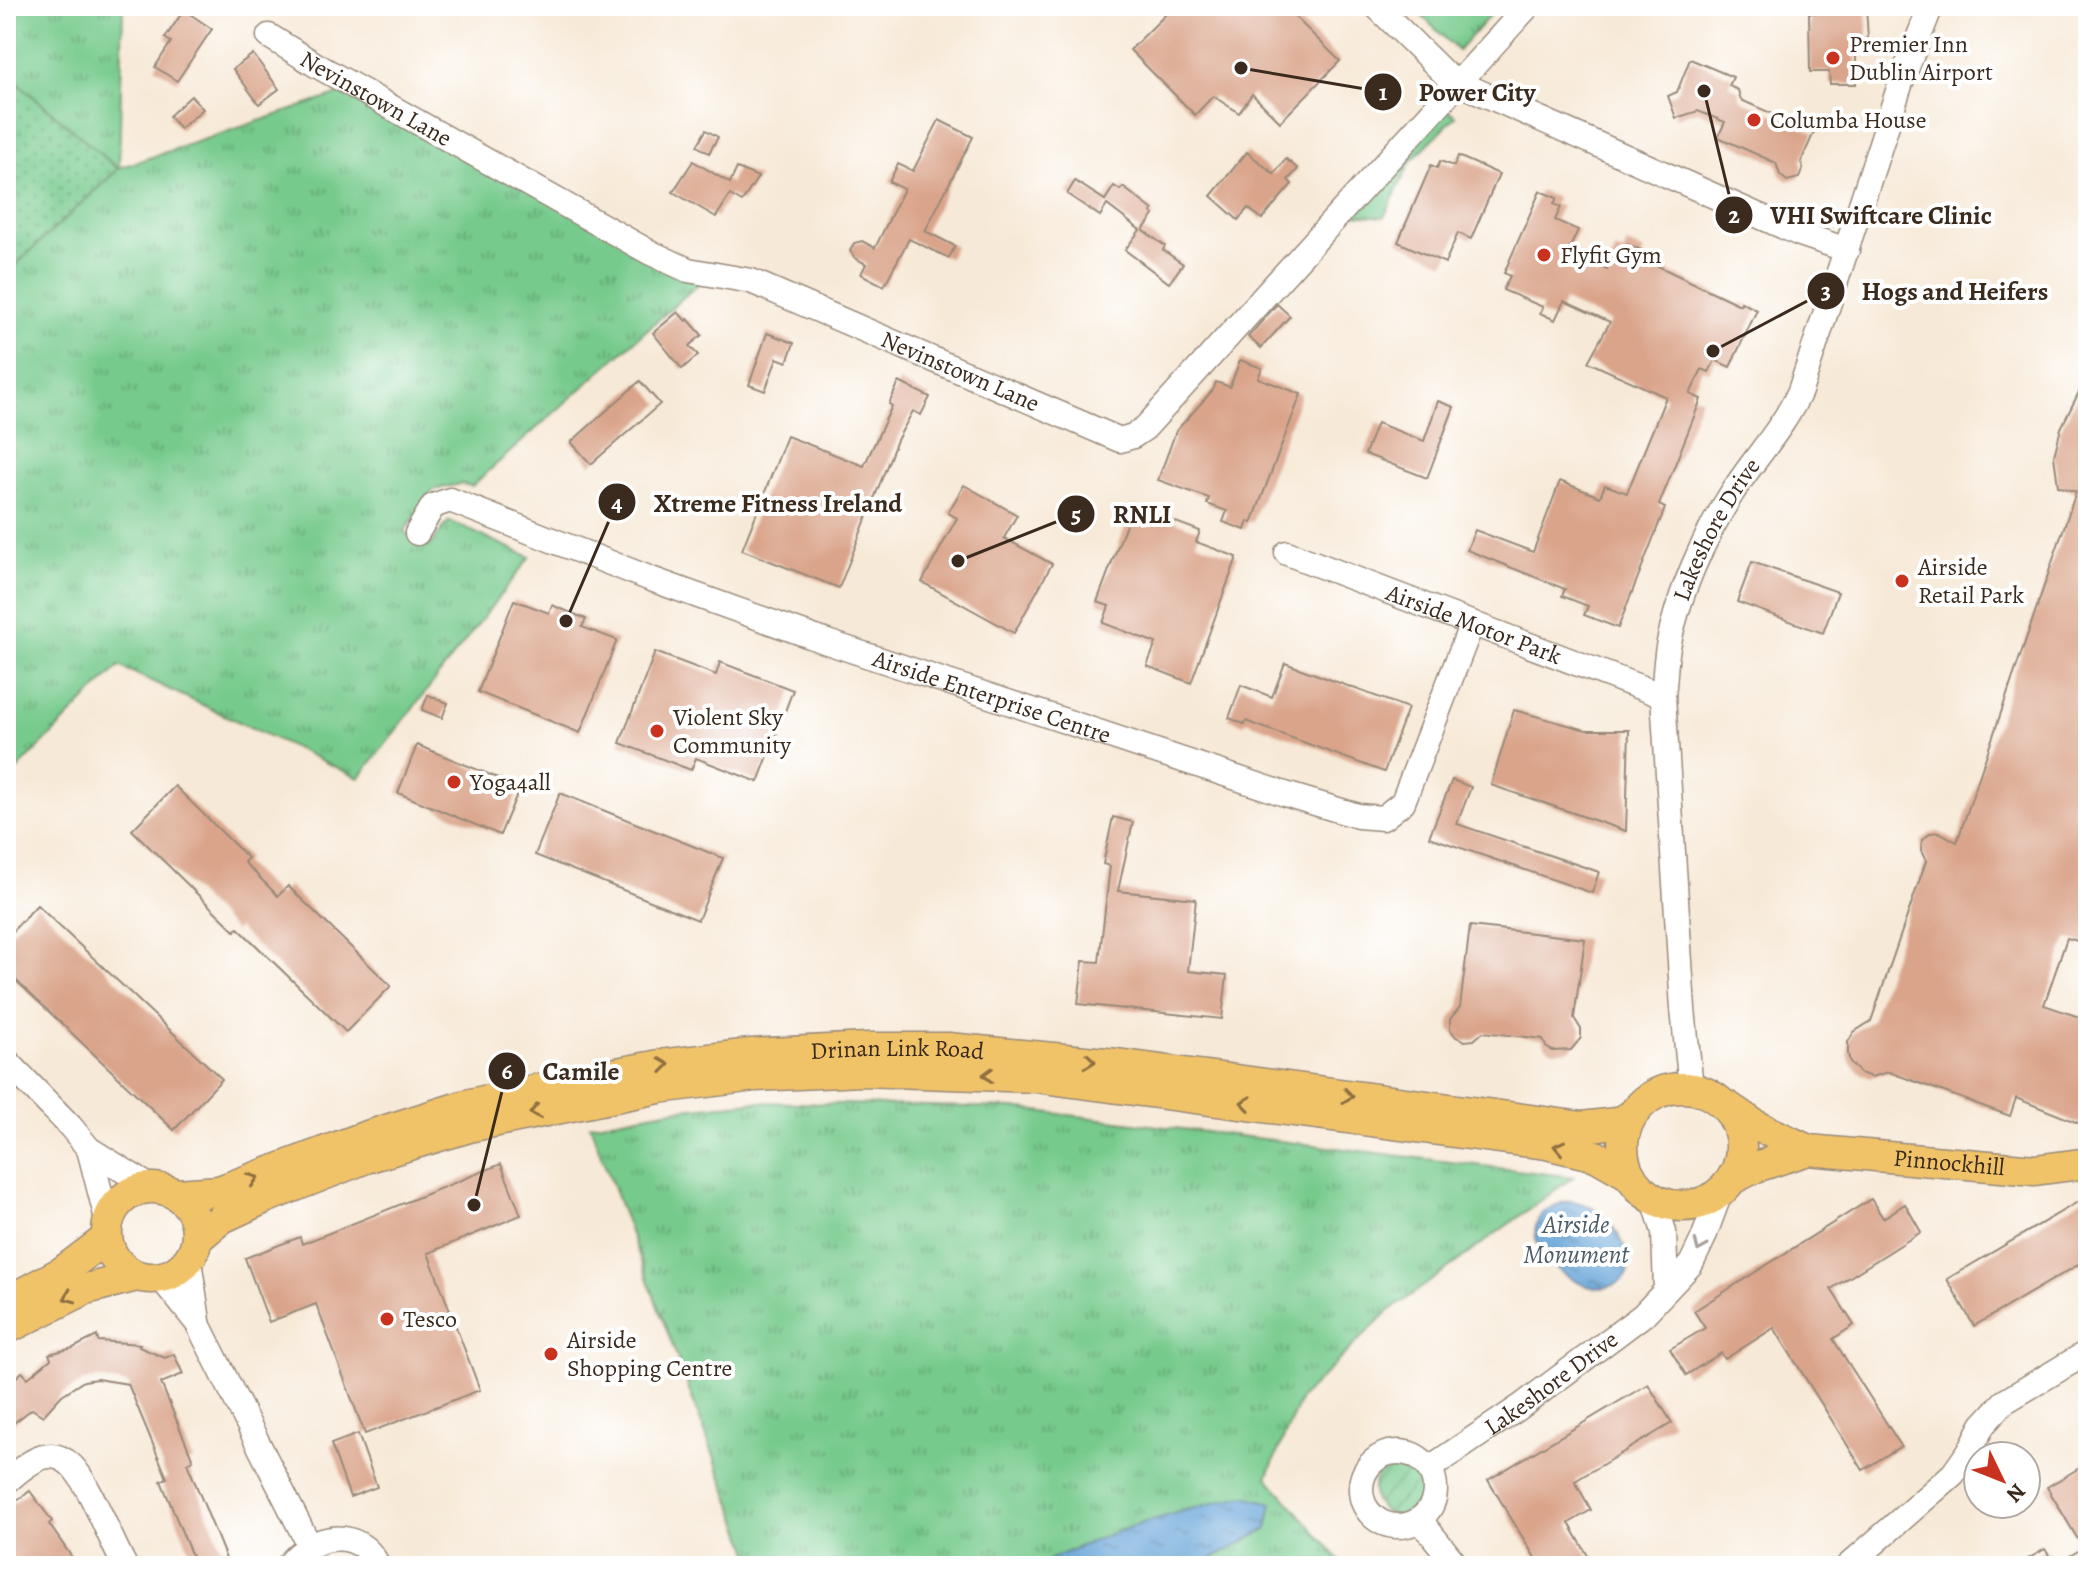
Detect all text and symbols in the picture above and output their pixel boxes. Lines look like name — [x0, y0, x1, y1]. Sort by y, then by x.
place label: Premier Inn Dublin Airport — [1849, 28, 1993, 88]
street label: Nevinstown Lane — [294, 43, 458, 154]
marker: Premier Inn Dublin Airport — [1824, 49, 1842, 67]
callout: Power City — [1363, 67, 1552, 117]
text: Power City — [1418, 75, 1536, 110]
text: 1 — [1379, 76, 1388, 108]
place label: Columba House — [1770, 104, 1926, 136]
marker: Columba House — [1745, 111, 1763, 129]
callout: VHI Swiftcare Clinic — [1714, 190, 2008, 240]
text: VHI Swiftcare Clinic — [1769, 198, 1992, 233]
text: 2 — [1728, 199, 1740, 231]
place label: Flyfit Gym — [1560, 239, 1662, 271]
marker: Flyfit Gym — [1535, 246, 1553, 264]
callout: Hogs and Heifers — [1806, 266, 2064, 316]
text: Hogs and Heifers — [1862, 274, 2048, 309]
text: 3 — [1821, 275, 1831, 307]
street label: Nevinstown Lane — [876, 323, 1044, 419]
street label: Lakeshore Drive — [1665, 451, 1767, 605]
callout: Xtreme Fitness Ireland — [597, 477, 918, 527]
text: Xtreme Fitness Ireland — [654, 486, 903, 521]
text: 4 — [611, 487, 623, 519]
callout: RNLI — [1056, 489, 1187, 539]
text: RNLI — [1113, 497, 1171, 532]
text: 5 — [1071, 498, 1081, 530]
place label: Airside Retail Park — [1917, 551, 2024, 611]
marker: Airside Retail Park — [1893, 572, 1911, 590]
street label: Airside Motor Park — [1381, 576, 1566, 672]
street label: Airside Enterprise Centre — [868, 642, 1115, 751]
place label: Violent Sky Community — [672, 701, 791, 761]
marker: Violent Sky Community — [648, 722, 666, 740]
place label: Yoga4all — [469, 766, 551, 798]
marker: Yoga4all — [445, 773, 463, 791]
street label: Drinan Link Road — [810, 1032, 986, 1067]
callout: Camile — [487, 1046, 636, 1096]
one-way arrow — [1084, 1053, 1097, 1070]
text: Camile — [543, 1054, 619, 1089]
text: 6 — [501, 1055, 513, 1087]
one-way arrow — [657, 1057, 671, 1074]
one-way arrow — [981, 1067, 994, 1084]
one-way arrow — [1341, 1087, 1355, 1104]
one-way arrow — [1239, 1095, 1253, 1112]
one-way arrow — [529, 1103, 542, 1120]
one-way arrow — [1552, 1139, 1566, 1156]
street label: Pinnockhill — [1892, 1142, 2006, 1183]
one-way arrow — [245, 1172, 259, 1189]
water label: Airside Monument — [1523, 1207, 1630, 1272]
one-way arrow — [1693, 1238, 1709, 1252]
one-way arrow — [63, 1287, 77, 1303]
place label: Tesco — [403, 1303, 457, 1335]
marker: Tesco — [378, 1310, 396, 1328]
street label: Lakeshore Drive — [1478, 1323, 1624, 1443]
place label: Airside Shopping Centre — [566, 1324, 732, 1384]
marker: Airside Shopping Centre — [542, 1345, 560, 1363]
north arrow — [1962, 1440, 2042, 1520]
text: N — [1999, 1477, 2032, 1509]

